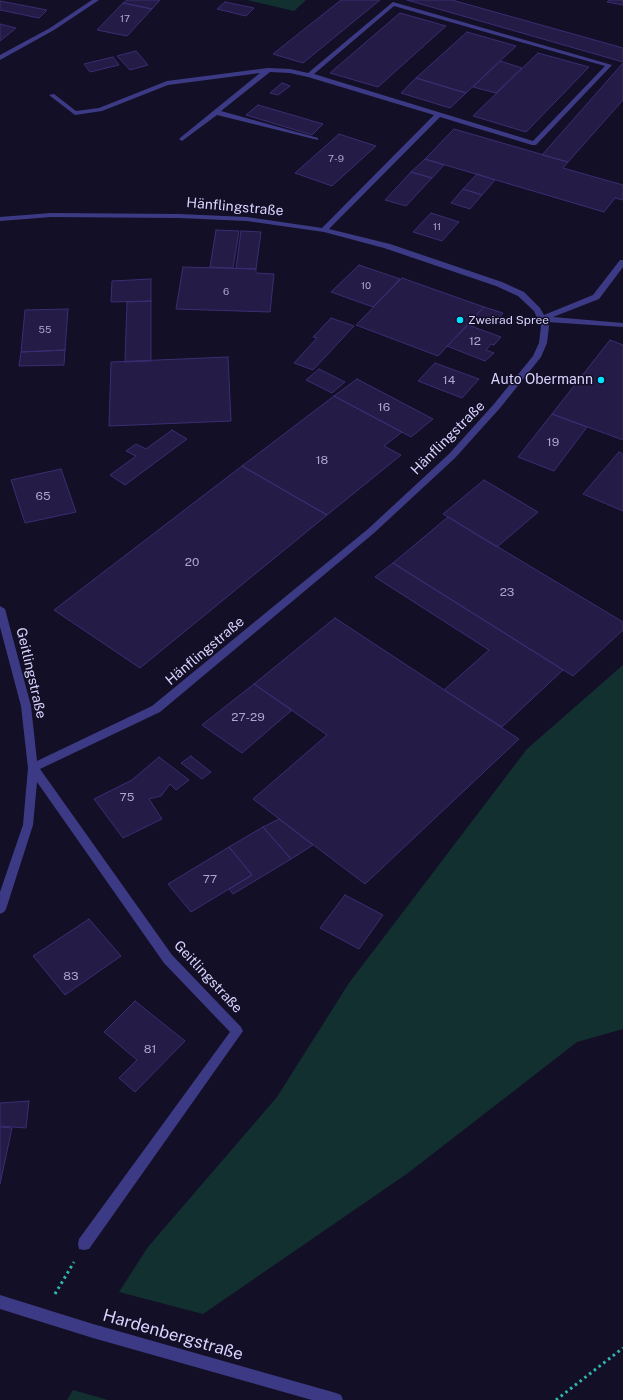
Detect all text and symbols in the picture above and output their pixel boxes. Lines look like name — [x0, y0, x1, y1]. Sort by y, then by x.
house number: 17 — [120, 13, 130, 25]
house number: 7-9 — [328, 153, 344, 165]
street label: Hänflingstraße — [186, 194, 284, 220]
house number: 11 — [433, 221, 441, 233]
house number: 10 — [361, 280, 371, 292]
house number: 6 — [223, 286, 229, 298]
place label: Zweirad Spree — [468, 313, 549, 327]
marker: Zweirad Spree — [455, 315, 465, 325]
house number: 55 — [39, 324, 51, 336]
house number: 12 — [469, 334, 481, 348]
place label: Auto Obermann — [491, 372, 593, 388]
house number: 14 — [443, 373, 455, 387]
marker: Auto Obermann — [596, 375, 606, 385]
street label: Hänflingstraße — [408, 398, 488, 478]
house number: 16 — [378, 400, 390, 414]
house number: 19 — [547, 435, 559, 449]
house number: 18 — [316, 453, 328, 467]
house number: 65 — [35, 489, 51, 503]
house number: 20 — [185, 555, 199, 569]
house number: 23 — [500, 585, 514, 599]
street label: Hänflingstraße — [162, 613, 248, 689]
street label: Geitlingstraße — [12, 626, 50, 720]
house number: 27-29 — [231, 710, 265, 724]
house number: 75 — [120, 790, 134, 804]
house number: 77 — [203, 872, 217, 886]
street label: Geitlingstraße — [170, 937, 246, 1017]
house number: 83 — [63, 969, 79, 983]
house number: 81 — [144, 1042, 156, 1056]
street label: Hardenbergstraße — [100, 1305, 246, 1365]

